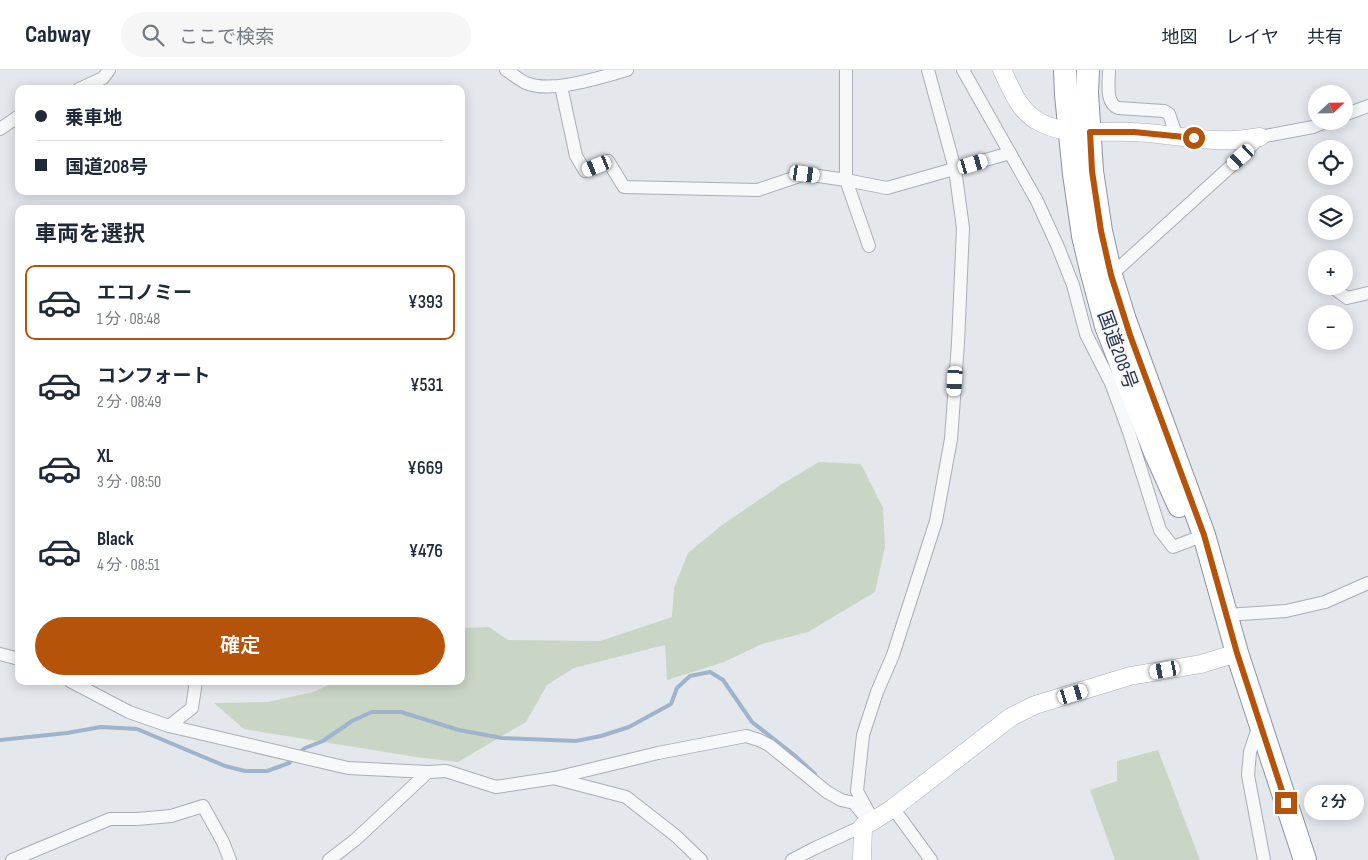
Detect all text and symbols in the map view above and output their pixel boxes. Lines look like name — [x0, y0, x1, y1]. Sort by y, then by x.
search box — [121, 12, 471, 57]
text: Cabway — [25, 20, 91, 49]
icon: search — [139, 21, 167, 49]
text: ここで検索 — [179, 26, 274, 49]
text: 地図 — [1162, 27, 1198, 48]
text: レイヤ — [1226, 27, 1279, 48]
text: 共有 — [1307, 27, 1343, 48]
north arrow — [1308, 85, 1352, 130]
map controls — [1308, 85, 1353, 350]
text: 乗車地 — [65, 107, 122, 130]
route start — [1183, 127, 1205, 149]
button: locate — [1308, 140, 1353, 185]
car — [1224, 141, 1257, 173]
car — [580, 153, 613, 179]
car — [956, 153, 989, 175]
text: 国道208号 — [65, 156, 148, 179]
car — [789, 164, 820, 184]
button: layers — [1308, 195, 1353, 240]
text: 車両を選択 — [35, 221, 145, 248]
button: + — [1308, 250, 1353, 295]
icon: car — [37, 280, 82, 325]
text: エコノミー — [97, 282, 192, 305]
text: ¥393 — [408, 291, 443, 314]
button: − — [1308, 305, 1353, 350]
street label: 国道208号 — [1092, 308, 1142, 392]
text: 1 分 · 08:48 — [97, 310, 160, 329]
icon: car — [37, 363, 82, 408]
text: コンフォート — [97, 365, 210, 388]
car — [946, 366, 963, 396]
text: ¥531 — [410, 374, 443, 397]
text: 2 分 · 08:49 — [97, 393, 161, 412]
text: XL — [97, 445, 113, 468]
icon: car — [37, 446, 82, 491]
text: ¥669 — [407, 457, 443, 480]
text: 3 分 · 08:50 — [97, 473, 161, 492]
text: Black — [97, 528, 134, 551]
icon: car — [37, 529, 82, 574]
text: ¥476 — [409, 540, 443, 563]
text: 4 分 · 08:51 — [97, 556, 160, 575]
button: 確定 — [35, 617, 445, 675]
car — [1148, 660, 1181, 680]
car — [1056, 682, 1089, 706]
callout: 2 分 — [1304, 786, 1364, 820]
route end — [1275, 792, 1297, 814]
text: 2 分 — [1321, 793, 1347, 812]

